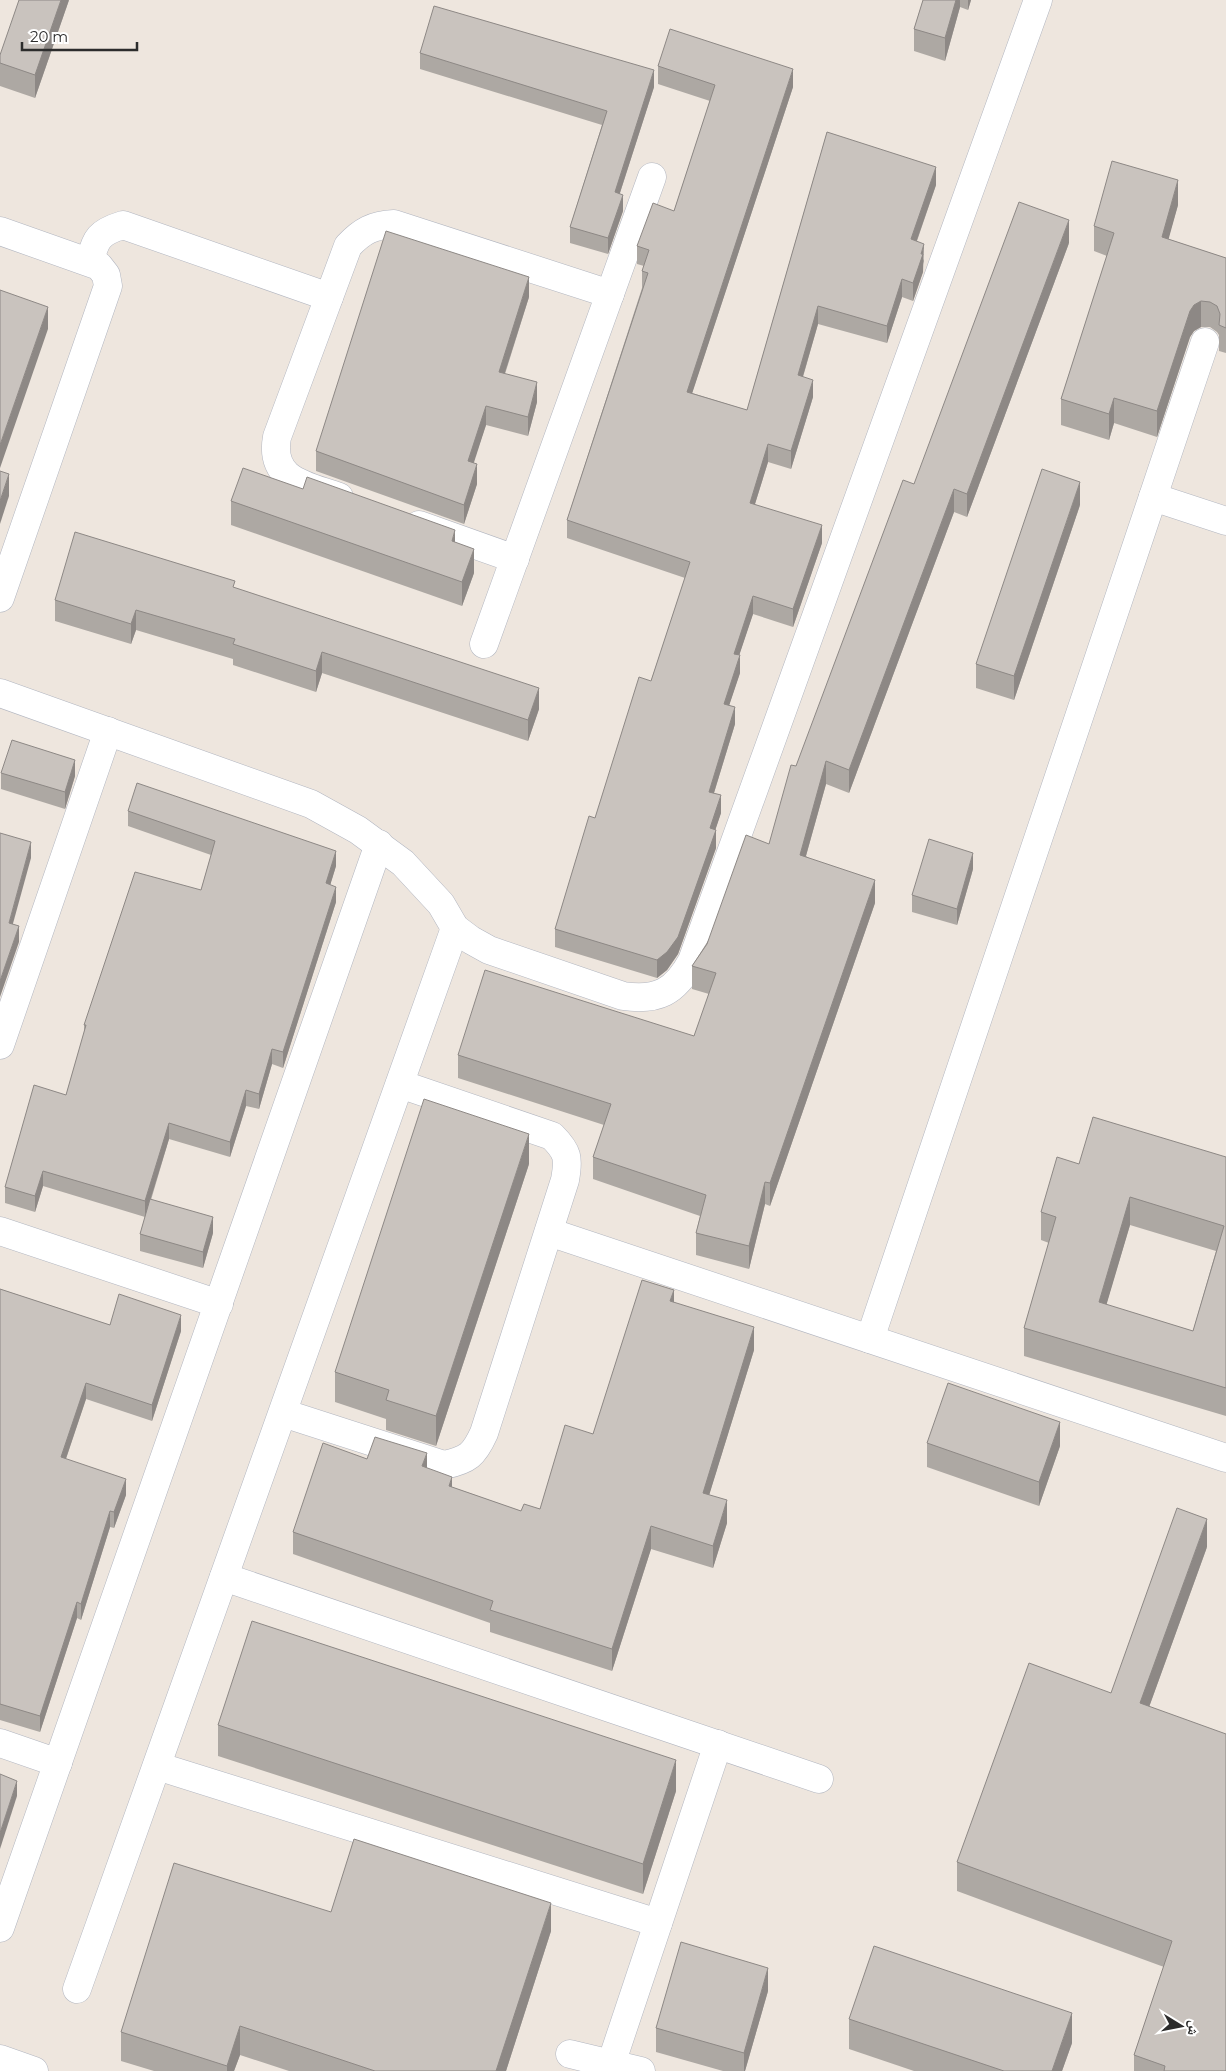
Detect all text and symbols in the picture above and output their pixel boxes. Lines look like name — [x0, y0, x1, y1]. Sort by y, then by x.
scale bar — [22, 20, 138, 52]
text: 20 m — [30, 27, 68, 46]
north arrow — [1156, 2001, 1206, 2051]
text: ش — [1184, 2019, 1204, 2037]

